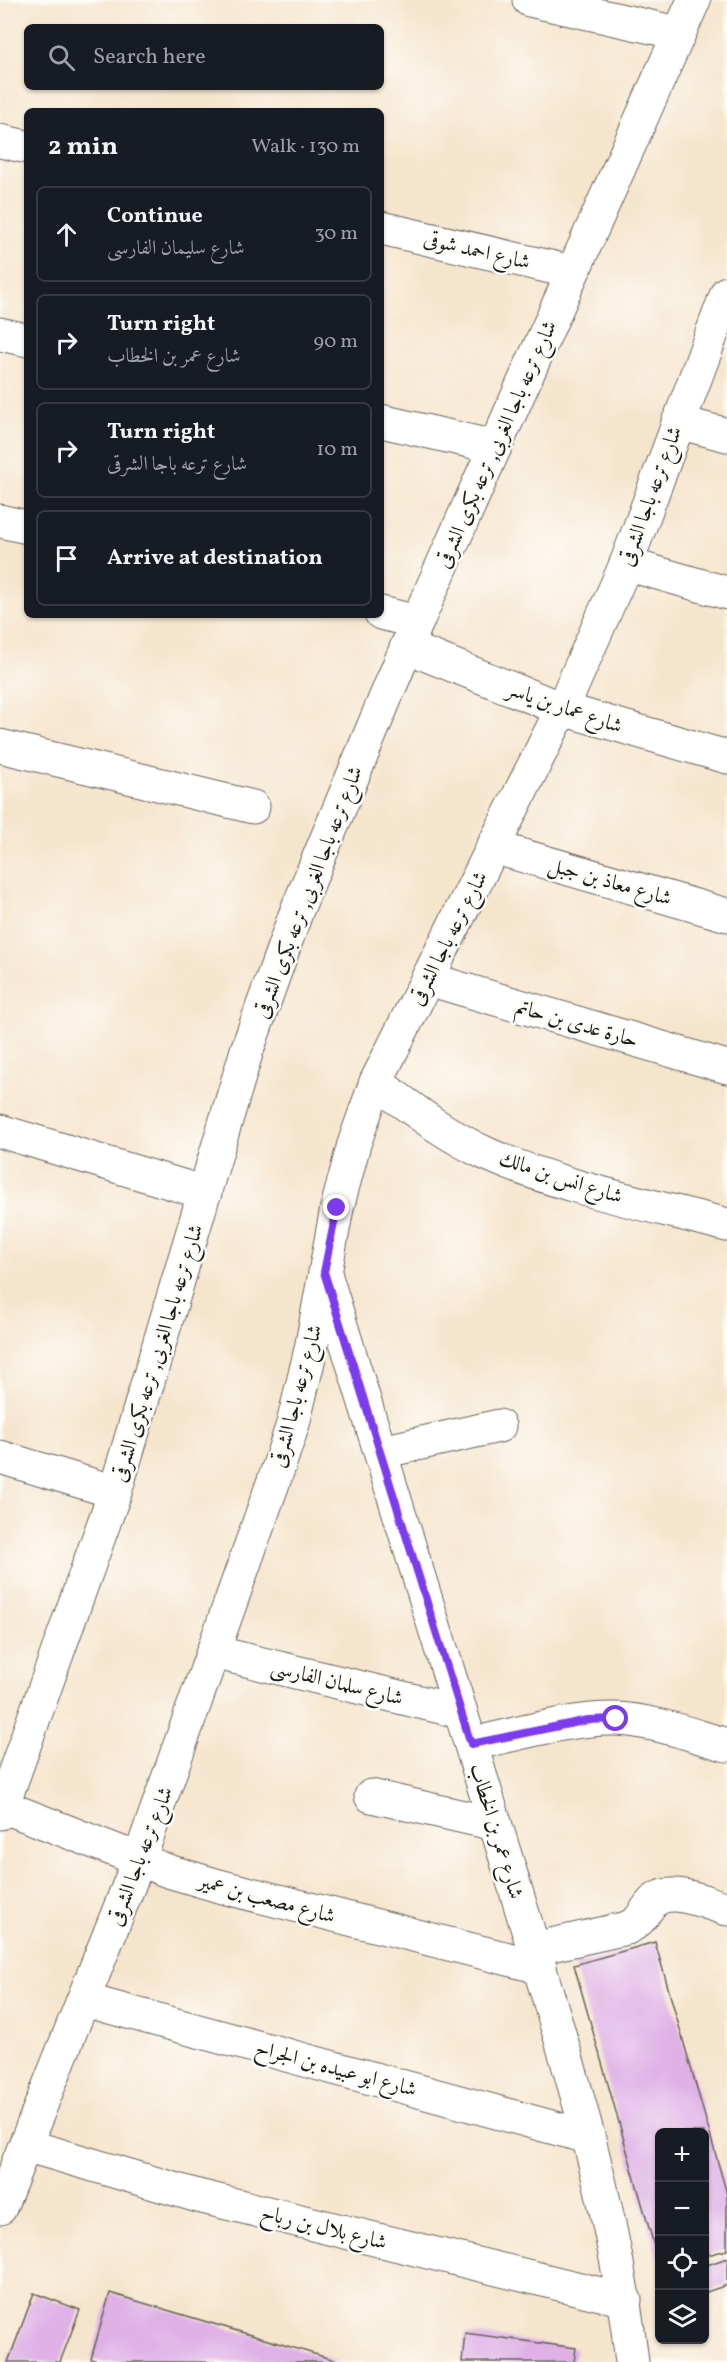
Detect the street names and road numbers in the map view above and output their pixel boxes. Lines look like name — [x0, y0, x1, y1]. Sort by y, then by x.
street label: شارع احمد شوقى — [420, 225, 533, 280]
street label: شارع ترعه باجا الغربى, ترعه بكرى الشرقى — [430, 316, 567, 574]
street label: شارع ترعه باجا الشرقى — [613, 422, 692, 571]
street label: شارع عمار بن ياسر — [500, 674, 626, 744]
street label: شارع ترعه باجا الغربى, ترعه بكرى الشرقى — [248, 762, 373, 1024]
street label: شارع معاذ بن جبل — [544, 851, 675, 916]
street label: شارع ترعه باجا الشرقى — [403, 867, 497, 1012]
street label: حارة عدى بن حاتم — [511, 993, 641, 1058]
street label: شارع انس بن مالك — [495, 1145, 626, 1214]
street label: شارع ترعه باجا الغربى, ترعه بكرى الشرقى — [105, 1221, 213, 1487]
street label: شارع ترعه باجا الشرقى — [264, 1322, 332, 1472]
street label: شارع سلمان الفارسى — [267, 1653, 406, 1716]
street label: شارع عمر بن الخطاب — [459, 1760, 530, 1903]
street label: شارع ترعه باجا الشرقى — [101, 1783, 183, 1931]
street label: شارع مصعب بن عمير — [192, 1867, 338, 1934]
street label: شارع ابو عبيده بن الجراح — [251, 2034, 420, 2108]
street label: شارع بلال بن رباح — [257, 2199, 390, 2261]

